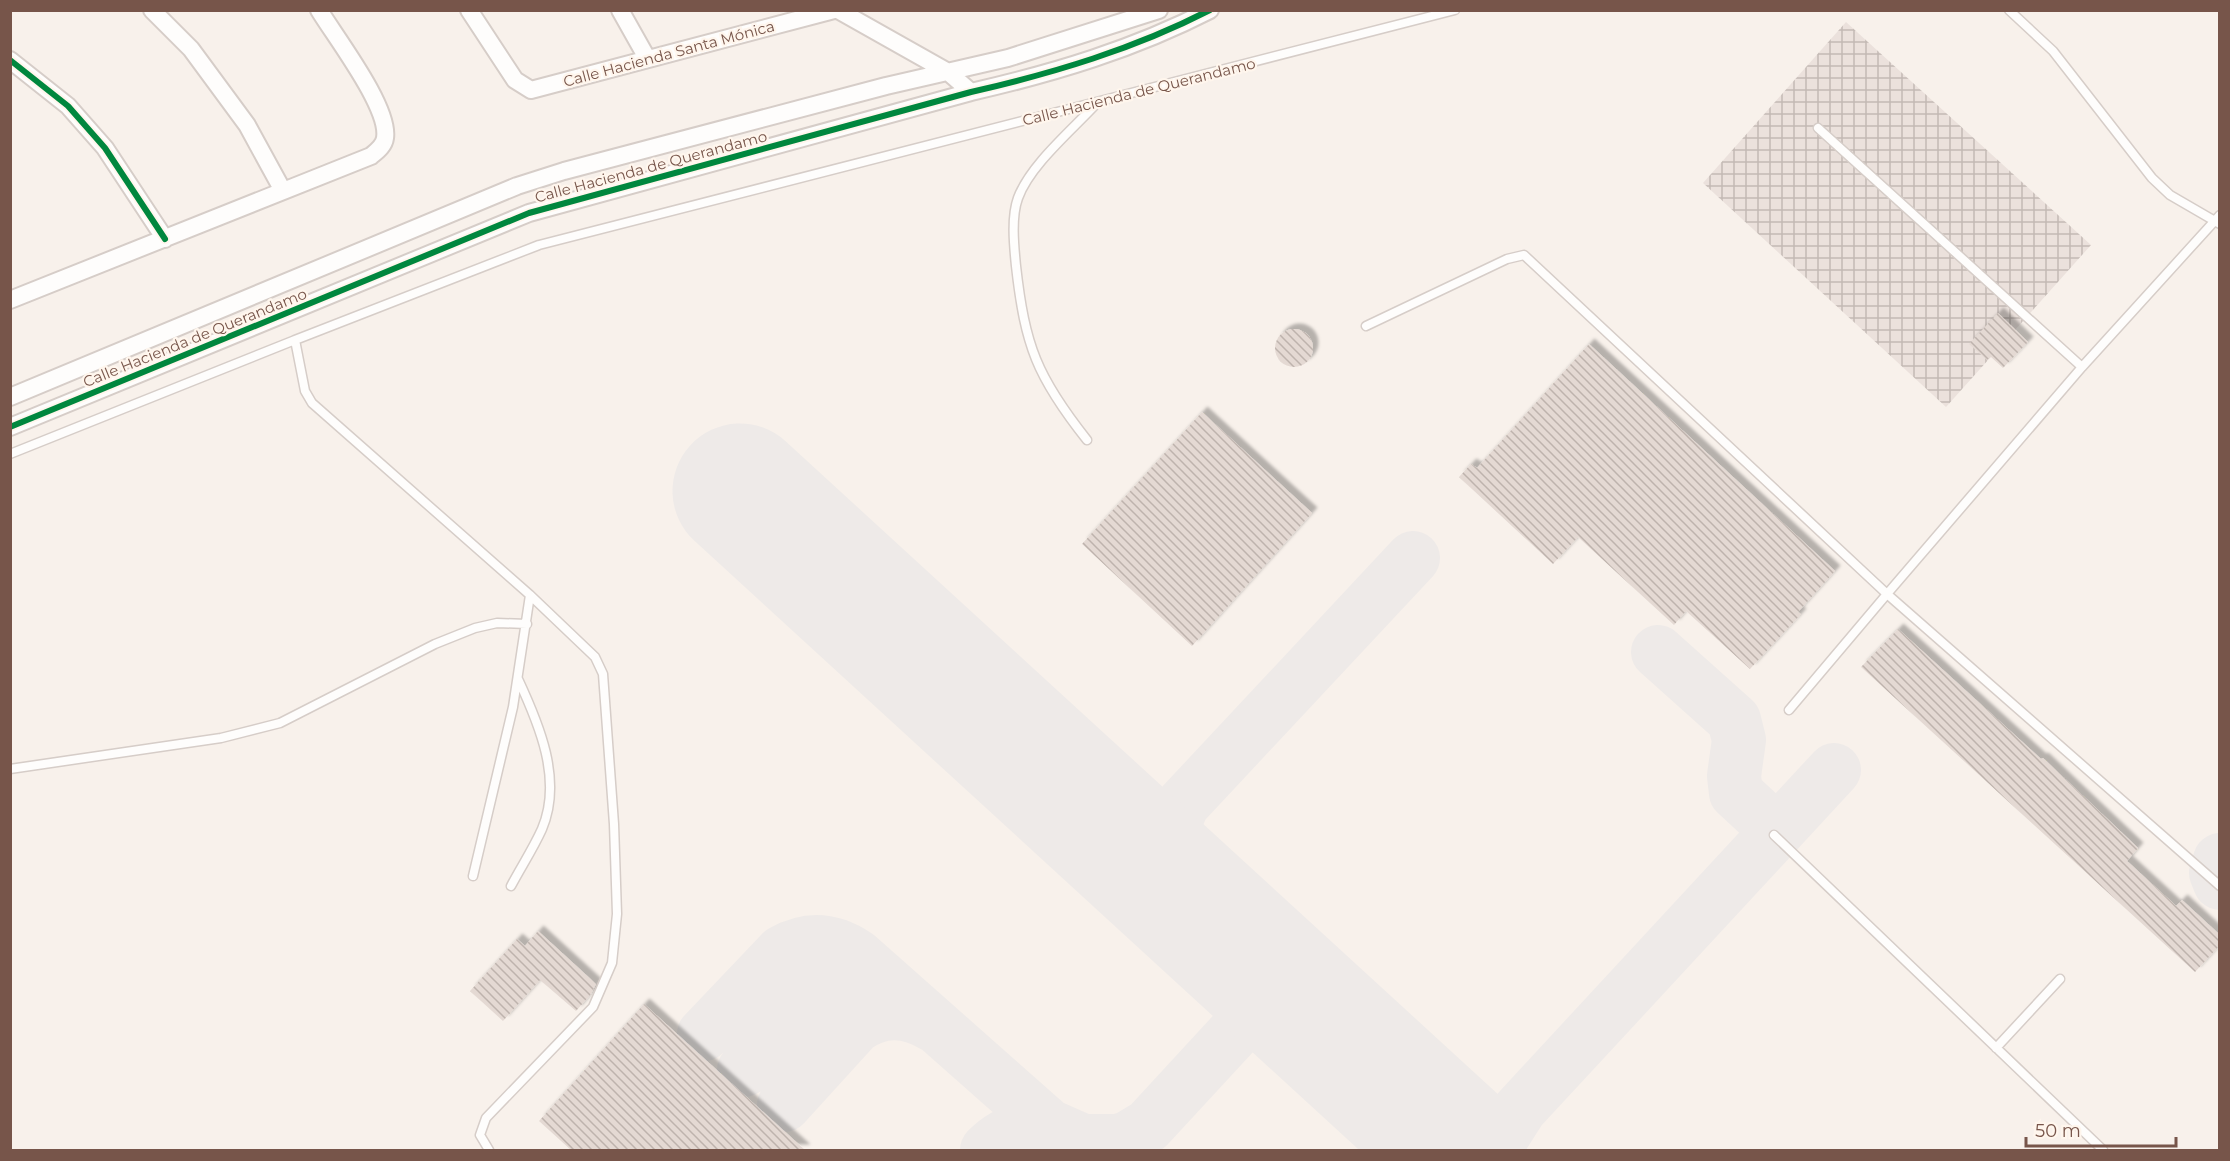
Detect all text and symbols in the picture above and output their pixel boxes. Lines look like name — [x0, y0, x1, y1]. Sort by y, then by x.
street label: Calle Hacienda Santa Mónica — [561, 16, 777, 91]
street label: Calle Hacienda de Querandamo — [1020, 53, 1257, 130]
street label: Calle Hacienda de Querandamo — [533, 126, 769, 207]
street label: Calle Hacienda de Querandamo — [80, 284, 309, 391]
scale bar — [2026, 1110, 2176, 1148]
text: 50 m — [2035, 1120, 2081, 1142]

